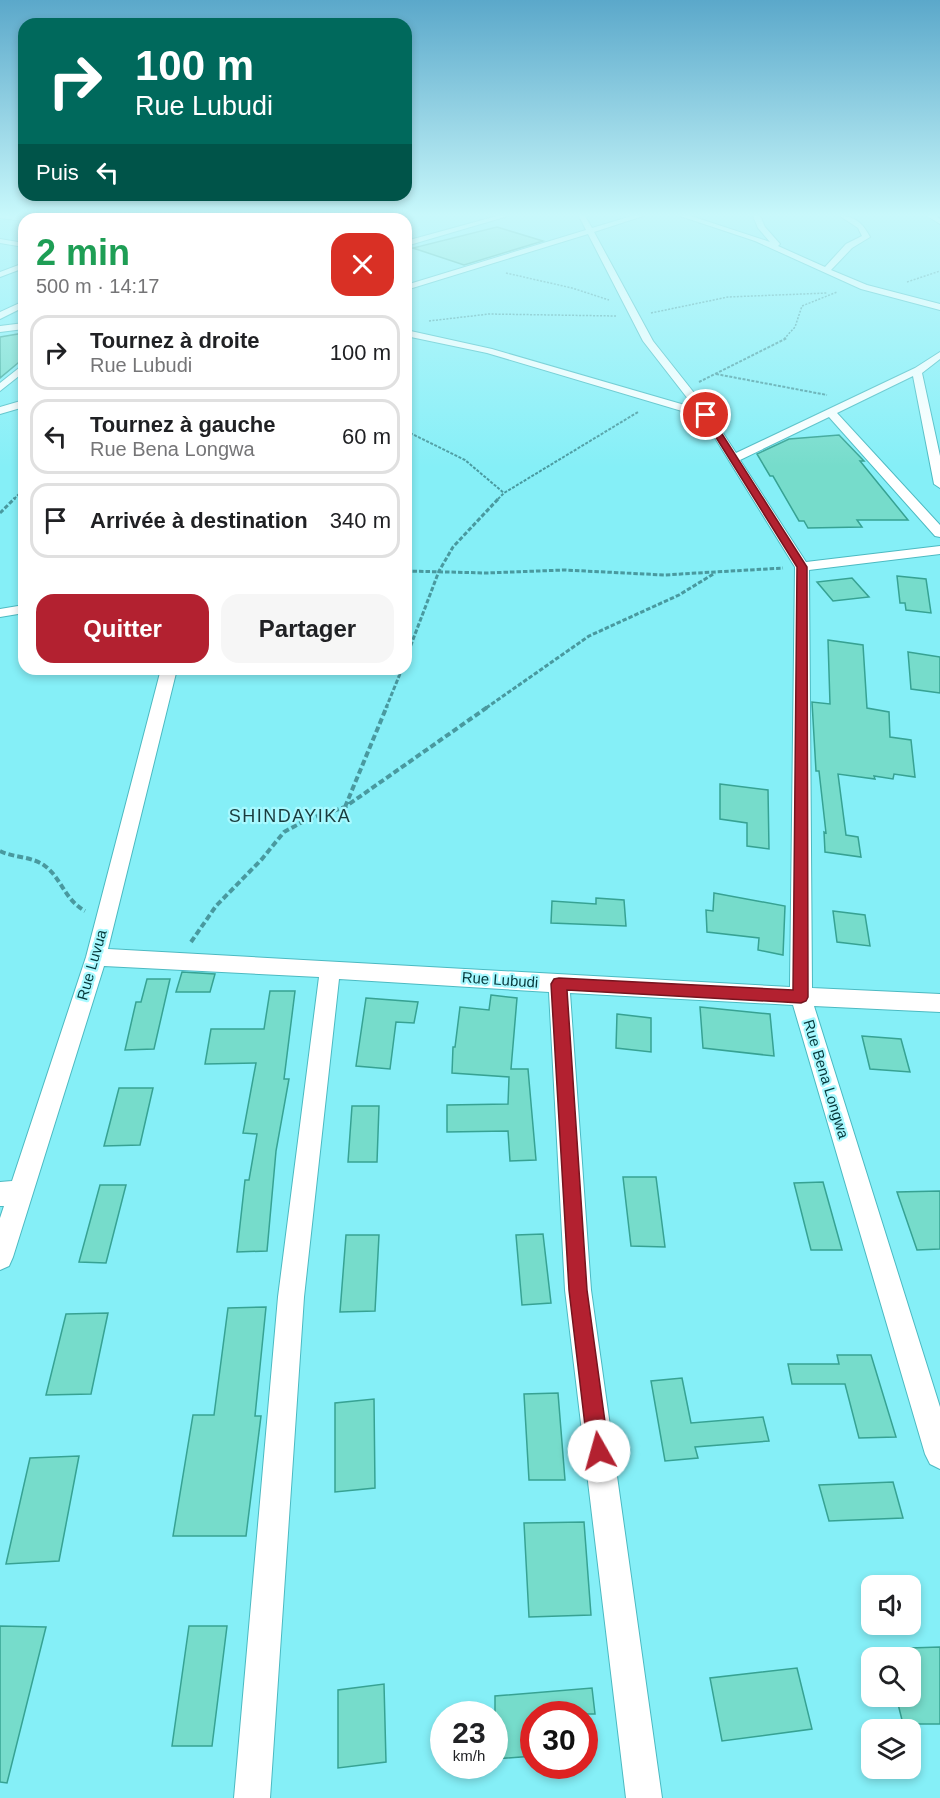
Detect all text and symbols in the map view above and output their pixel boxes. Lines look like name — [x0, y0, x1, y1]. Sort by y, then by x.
icon: right — [36, 42, 114, 120]
text: 100 m — [135, 42, 254, 89]
text: Rue Lubudi — [135, 91, 273, 121]
icon: left — [91, 156, 124, 189]
text: Puis — [36, 160, 79, 185]
text: 2 min — [36, 232, 130, 273]
button: close — [331, 233, 394, 296]
text: 500 m · 14:17 — [36, 275, 159, 297]
text: Tournez à droite — [90, 328, 260, 353]
icon: right — [39, 336, 72, 369]
text: 100 m — [330, 340, 391, 365]
text: Rue Lubudi — [90, 354, 192, 376]
pin — [680, 389, 731, 440]
icon: arrive — [689, 398, 722, 431]
text: Tournez à gauche — [90, 412, 275, 437]
icon: left — [39, 420, 72, 453]
text: 60 m — [342, 424, 391, 449]
text: Rue Bena Longwa — [90, 438, 255, 460]
icon: arrive — [39, 504, 72, 537]
text: Arrivée à destination — [90, 508, 308, 533]
text: 340 m — [330, 508, 391, 533]
button: Quitter — [36, 594, 209, 663]
button: Partager — [221, 594, 394, 663]
district label: SHINDAYIKA — [229, 806, 351, 826]
street label: Rue Luvua — [73, 927, 110, 1002]
street label: Rue Lubudi — [461, 968, 539, 991]
street label: Rue Bena Longwa — [800, 1017, 853, 1141]
position arrow — [567, 1419, 631, 1483]
map controls — [861, 1575, 921, 1779]
button: sound — [861, 1575, 921, 1635]
button: search — [861, 1647, 921, 1707]
speed limit sign: 30 — [520, 1701, 598, 1779]
text: 23 — [452, 1716, 486, 1749]
button: layers — [861, 1719, 921, 1779]
text: km/h — [453, 1747, 485, 1764]

